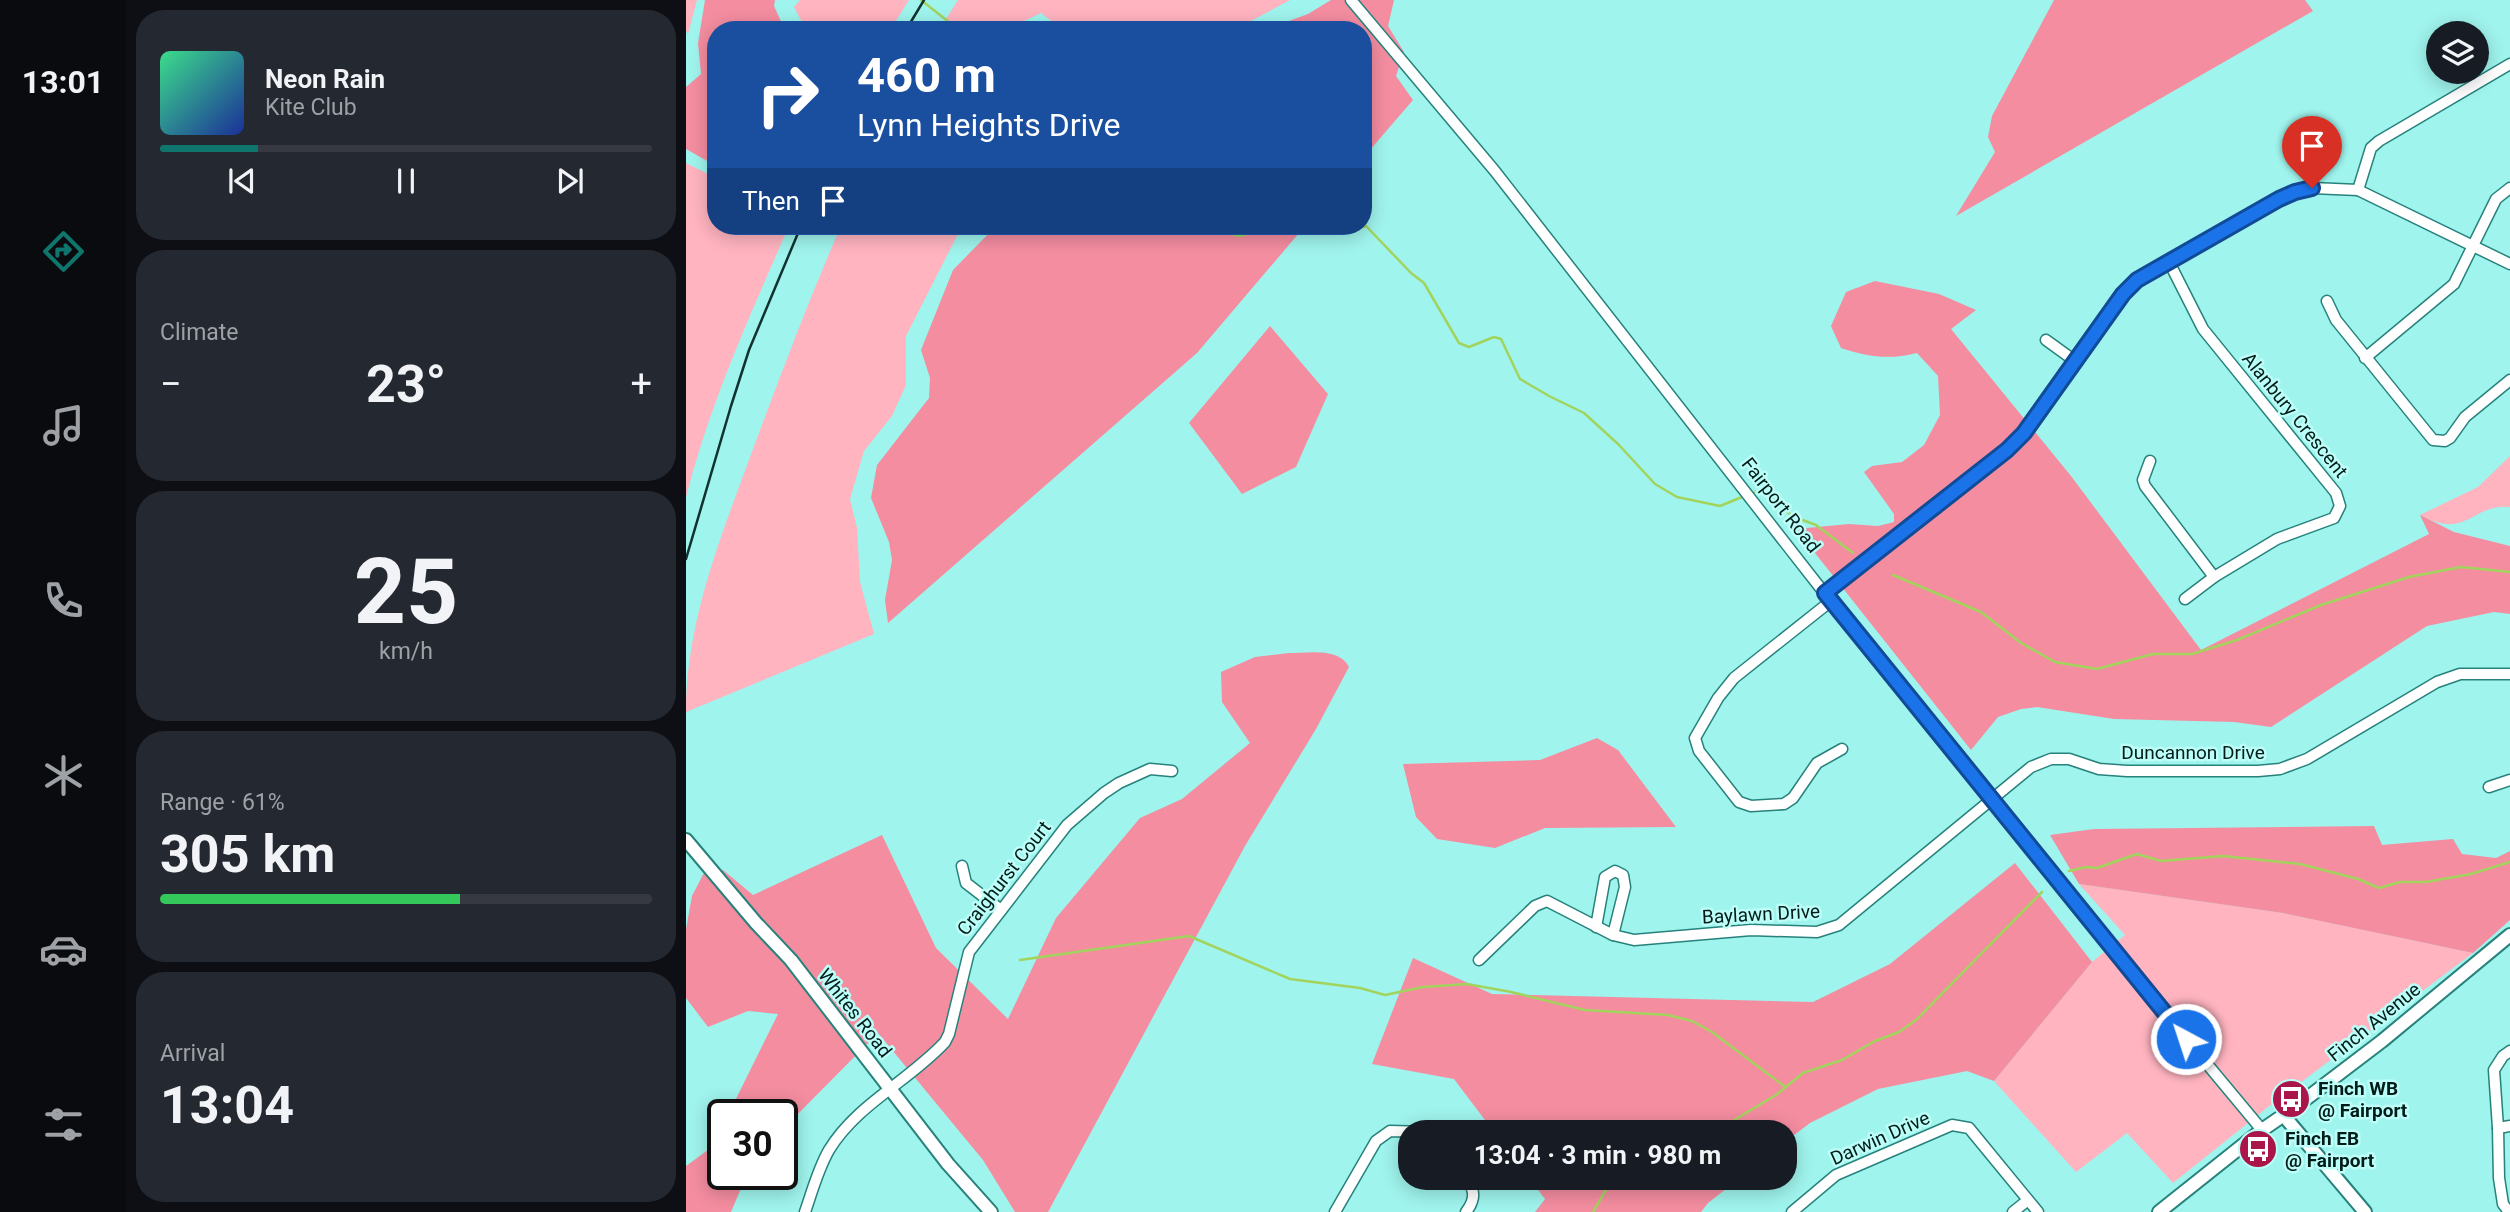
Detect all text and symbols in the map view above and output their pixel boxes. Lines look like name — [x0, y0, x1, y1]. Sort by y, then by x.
map controls — [2426, 21, 2489, 84]
button: layers — [2426, 21, 2489, 84]
text: 460 m — [857, 47, 996, 104]
icon: right — [742, 49, 833, 140]
text: 13:01 — [22, 63, 104, 101]
text: Neon Rain — [265, 64, 385, 94]
text: Kite Club — [265, 94, 357, 121]
text: Lynn Heights Drive — [857, 106, 1121, 144]
pin — [2282, 116, 2342, 188]
icon: arrive — [2293, 127, 2331, 165]
icon: previous — [223, 162, 261, 200]
icon: pause — [387, 162, 425, 200]
icon: next — [551, 162, 589, 200]
icon: arrive — [814, 182, 852, 220]
text: Then — [742, 186, 800, 216]
icon: directions — [39, 227, 88, 276]
text: Climate — [160, 319, 239, 346]
street label: Alanbury Crescent — [2237, 348, 2353, 482]
text: 23° — [366, 354, 446, 415]
text: − — [160, 362, 182, 406]
text: + — [630, 362, 652, 406]
icon: music — [39, 401, 88, 450]
street label: Fairport Road — [1737, 453, 1825, 557]
text: 25 — [354, 539, 458, 645]
icon: phone — [39, 576, 88, 625]
text: km/h — [379, 638, 433, 665]
street label: Duncannon Drive — [2121, 741, 2265, 764]
icon: climate — [39, 751, 88, 800]
text: Range · 61% — [160, 789, 285, 816]
street label: Craighurst Court — [952, 816, 1056, 940]
text: 305 km — [160, 824, 335, 885]
street label: Baylawn Drive — [1701, 899, 1821, 929]
icon: car — [39, 925, 88, 974]
street label: Whites Road — [813, 964, 897, 1062]
street label: Finch Avenue — [2323, 978, 2425, 1066]
position arrow — [2149, 1002, 2223, 1076]
text: Arrival — [160, 1040, 225, 1067]
text: 13:04 — [160, 1075, 294, 1136]
place label: Finch WB @ Fairport — [2318, 1077, 2408, 1122]
bus stop icon: Finch WB @ Fairport — [2270, 1078, 2312, 1120]
speed limit sign: 30 — [707, 1099, 798, 1190]
icon: filters — [39, 1100, 88, 1149]
street label: Darwin Drive — [1827, 1106, 1933, 1170]
place label: Finch EB @ Fairport — [2285, 1127, 2375, 1172]
bus stop icon: Finch EB @ Fairport — [2237, 1128, 2279, 1170]
text: 13:04 · 3 min · 980 m — [1474, 1140, 1721, 1170]

